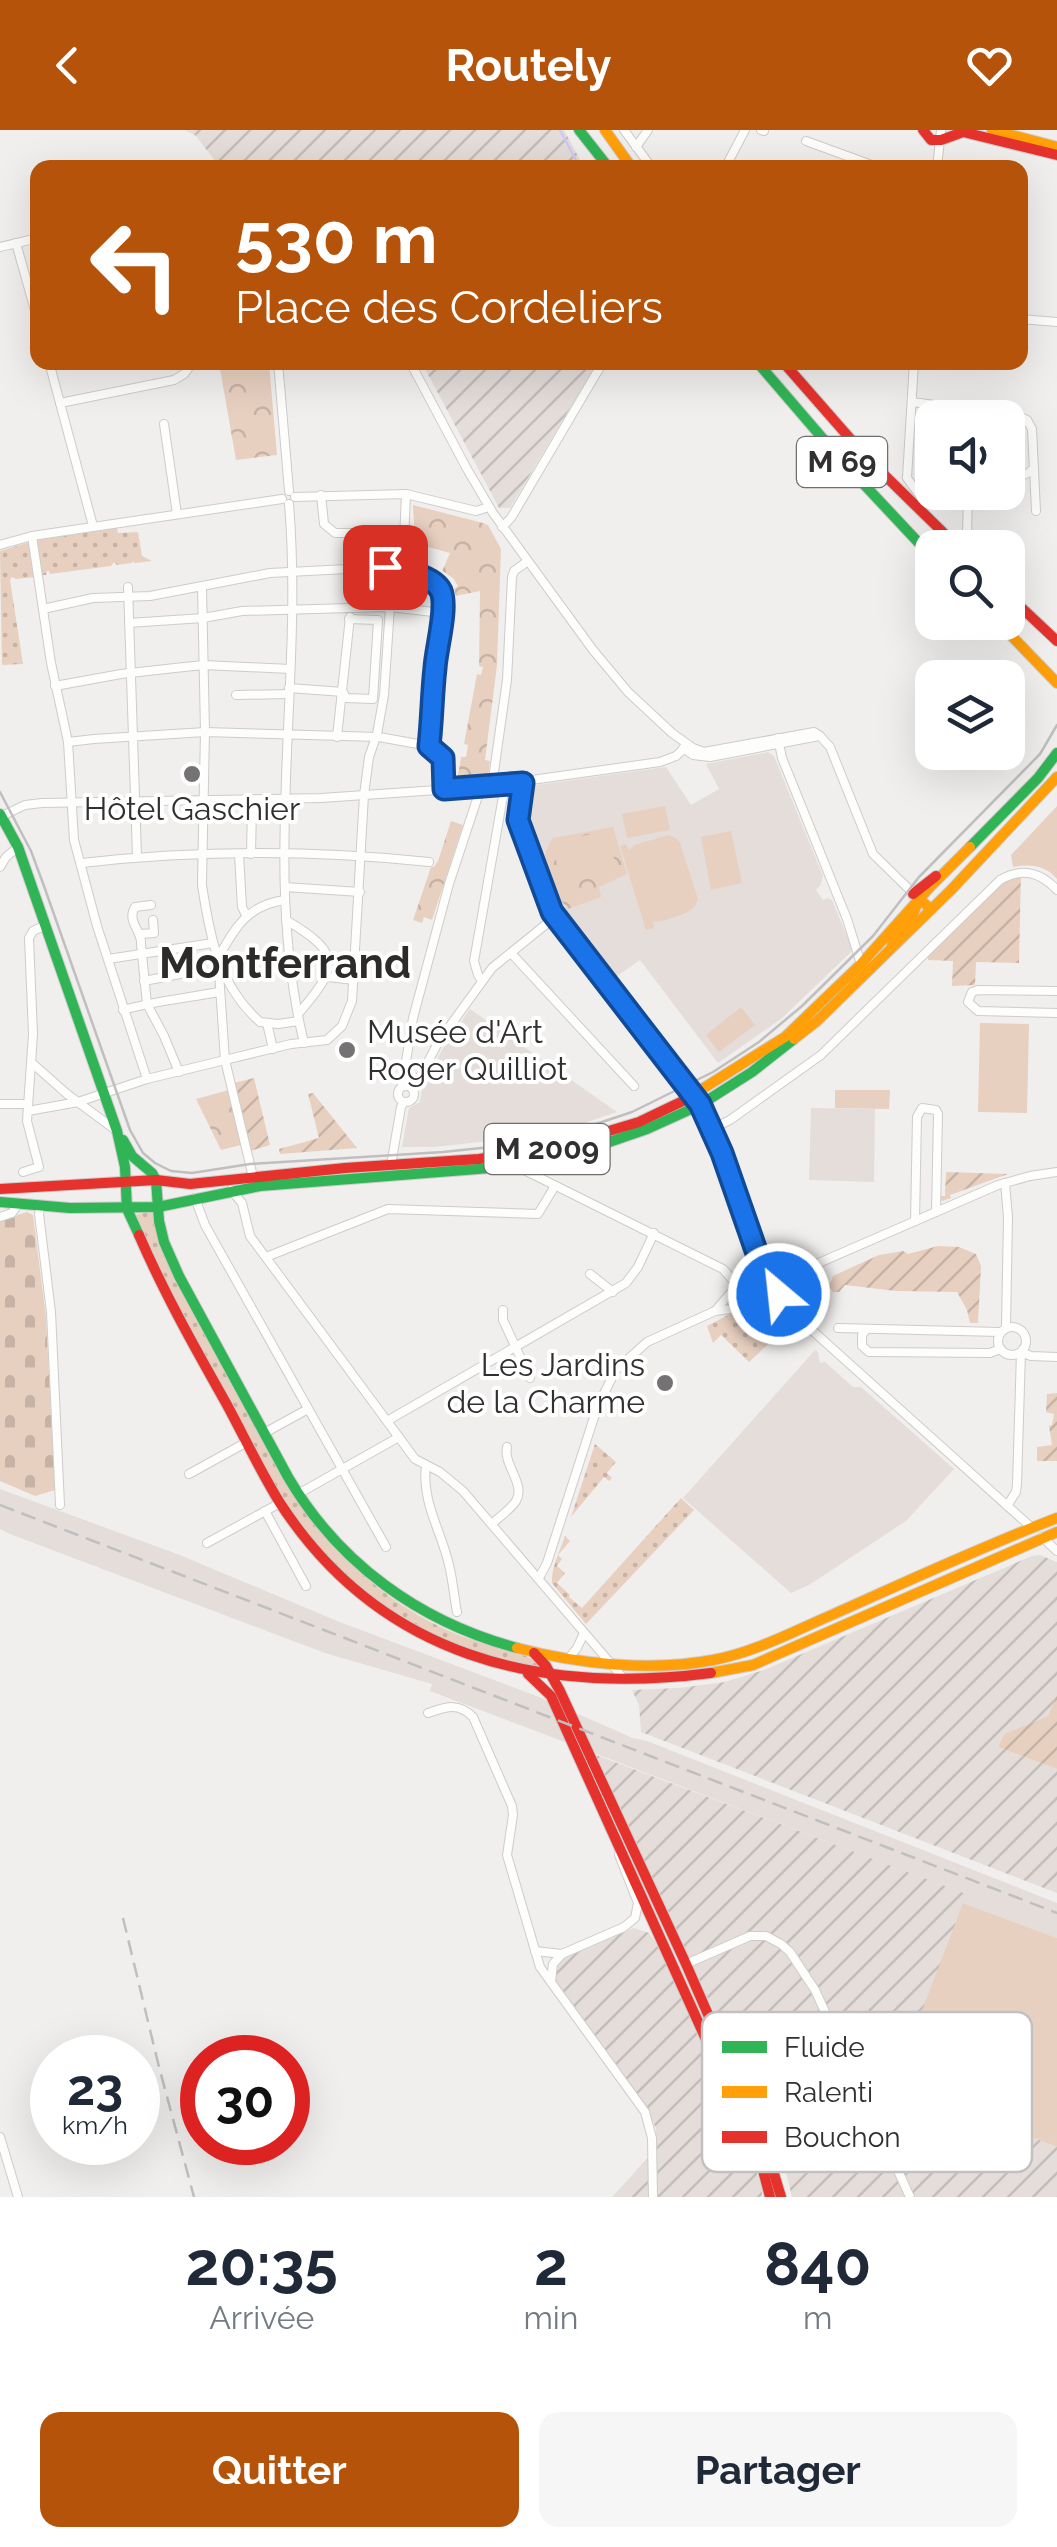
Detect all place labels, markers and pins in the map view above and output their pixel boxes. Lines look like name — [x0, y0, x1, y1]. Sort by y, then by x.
pin — [343, 525, 428, 610]
marker: Hôtel Gaschier — [181, 763, 203, 785]
place label: Hôtel Gaschier — [84, 790, 300, 827]
place label: Musée d'Art Roger Quilliot — [367, 1013, 568, 1087]
marker: Musée d'Art Roger Quilliot — [336, 1039, 358, 1061]
place label: Les Jardins de la Charme — [446, 1346, 645, 1420]
marker: Les Jardins de la Charme — [654, 1372, 676, 1394]

